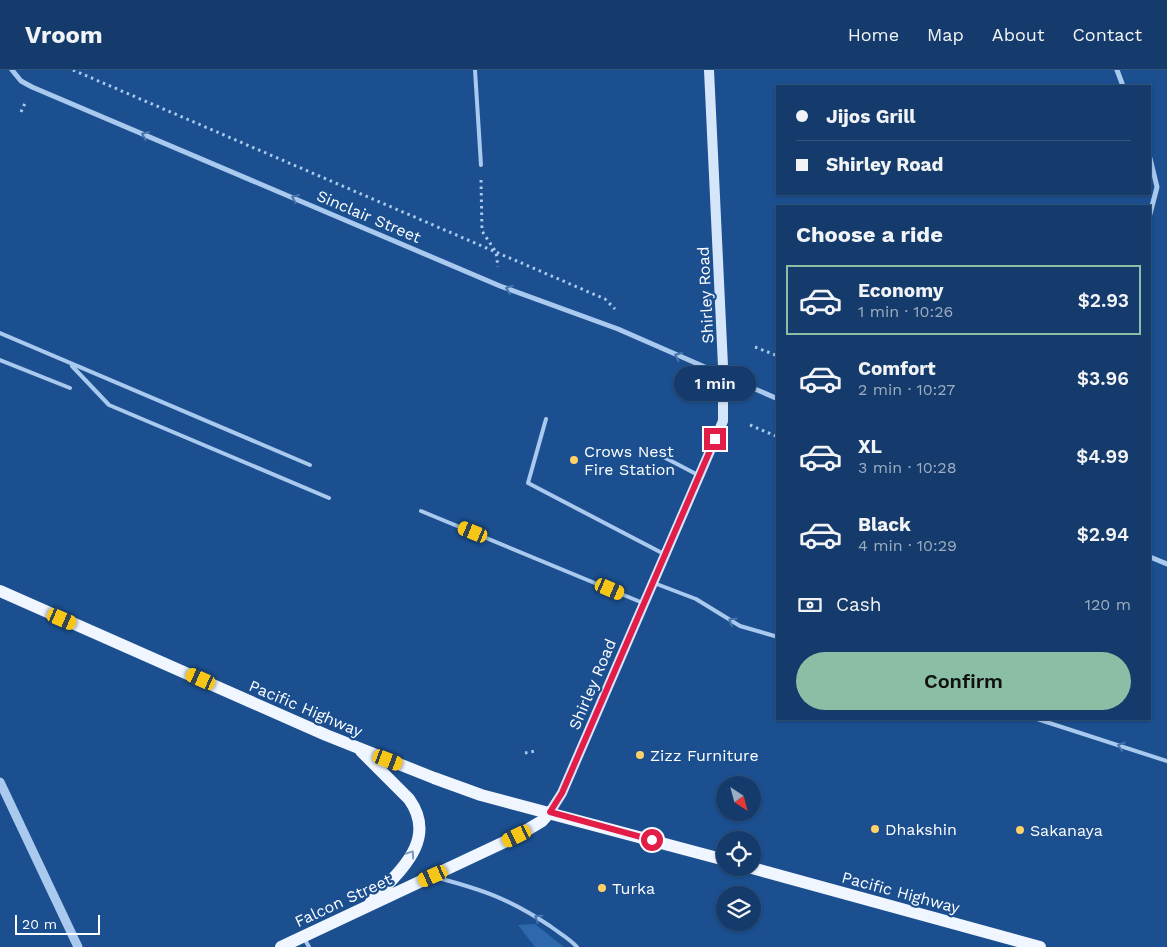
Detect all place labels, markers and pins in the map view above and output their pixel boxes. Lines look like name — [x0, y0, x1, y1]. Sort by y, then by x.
place label: Crows Nest Fire Station — [584, 442, 675, 479]
marker: Crows Nest Fire Station — [568, 454, 580, 466]
place label: Zizz Furniture — [650, 746, 759, 765]
marker: Zizz Furniture — [634, 749, 646, 761]
place label: Dhakshin — [885, 820, 957, 839]
place label: Sakanaya — [1030, 821, 1103, 840]
marker: Dhakshin — [869, 823, 881, 835]
marker: Sakanaya — [1014, 824, 1026, 836]
place label: Turka — [612, 879, 655, 898]
marker: Turka — [596, 882, 608, 894]

